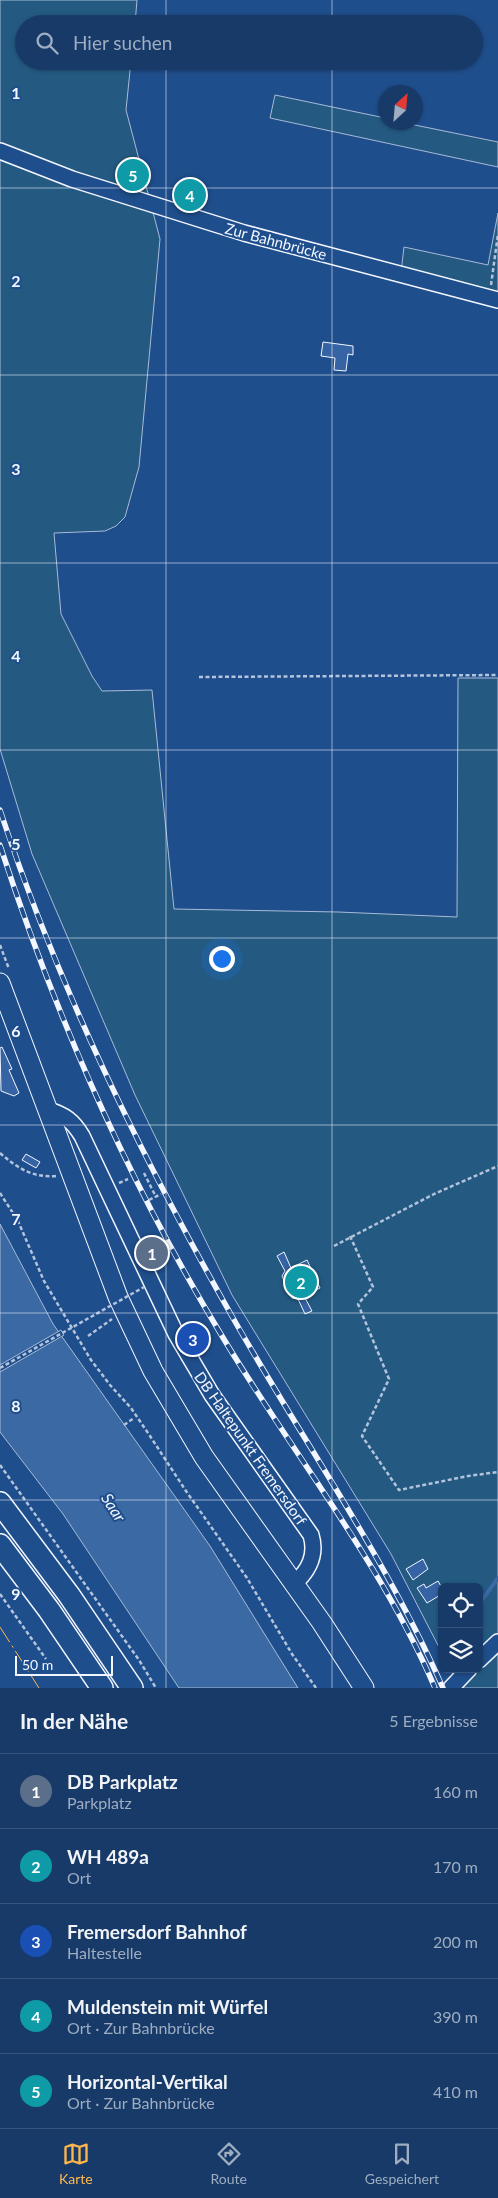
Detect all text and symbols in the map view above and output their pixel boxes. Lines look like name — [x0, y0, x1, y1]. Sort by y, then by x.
search box — [15, 15, 483, 70]
icon: search — [33, 29, 61, 57]
text: Hier suchen — [73, 31, 172, 54]
text: 1 — [11, 83, 21, 102]
north arrow — [378, 85, 423, 130]
pin: 5 — [117, 156, 149, 194]
pin: 4 — [174, 176, 206, 214]
street label: Zur Bahnbrücke — [223, 219, 329, 263]
text: 2 — [11, 271, 21, 290]
text: 3 — [11, 459, 21, 478]
text: 4 — [11, 646, 21, 665]
text: 5 — [11, 834, 21, 853]
your location — [209, 946, 235, 972]
text: 6 — [11, 1021, 21, 1040]
text: 7 — [11, 1209, 21, 1228]
pin: 1 — [136, 1234, 168, 1272]
pin: 2 — [285, 1263, 317, 1301]
pin: 3 — [177, 1320, 209, 1358]
street label: DB Haltepunkt Fremersdorf — [191, 1368, 311, 1529]
text: 8 — [11, 1396, 21, 1415]
water label: Saar — [98, 1489, 130, 1525]
map controls — [438, 1583, 483, 1673]
button: locate — [438, 1583, 483, 1628]
text: 9 — [11, 1584, 21, 1603]
button: layers — [438, 1628, 483, 1673]
scale bar — [15, 1653, 112, 1676]
text: 50 m — [22, 1656, 53, 1673]
text: In der Nähe — [20, 1708, 128, 1733]
text: 5 Ergebnisse — [389, 1711, 478, 1730]
text: DB Parkplatz — [67, 1770, 178, 1793]
text: 1 — [31, 1782, 41, 1801]
text: 160 m — [433, 1782, 478, 1801]
text: Parkplatz — [67, 1793, 132, 1812]
text: WH 489a — [67, 1845, 149, 1868]
text: 2 — [31, 1857, 41, 1876]
text: 170 m — [433, 1857, 478, 1876]
text: Ort — [67, 1868, 91, 1887]
text: Fremersdorf Bahnhof — [67, 1920, 247, 1943]
text: 3 — [31, 1932, 41, 1951]
text: 200 m — [433, 1932, 478, 1951]
text: Haltestelle — [67, 1943, 142, 1962]
text: Muldenstein mit Würfel — [67, 1995, 268, 2018]
text: 4 — [31, 2007, 41, 2026]
text: 390 m — [433, 2007, 478, 2026]
text: Ort · Zur Bahnbrücke — [67, 2018, 215, 2037]
text: Horizontal-Vertikal — [67, 2070, 228, 2093]
text: 5 — [31, 2082, 41, 2101]
text: 410 m — [433, 2082, 478, 2101]
text: Ort · Zur Bahnbrücke — [67, 2093, 215, 2112]
tab: Karte — [59, 2140, 93, 2187]
tab: Route — [211, 2140, 247, 2187]
tab: Gespeichert — [365, 2140, 439, 2187]

